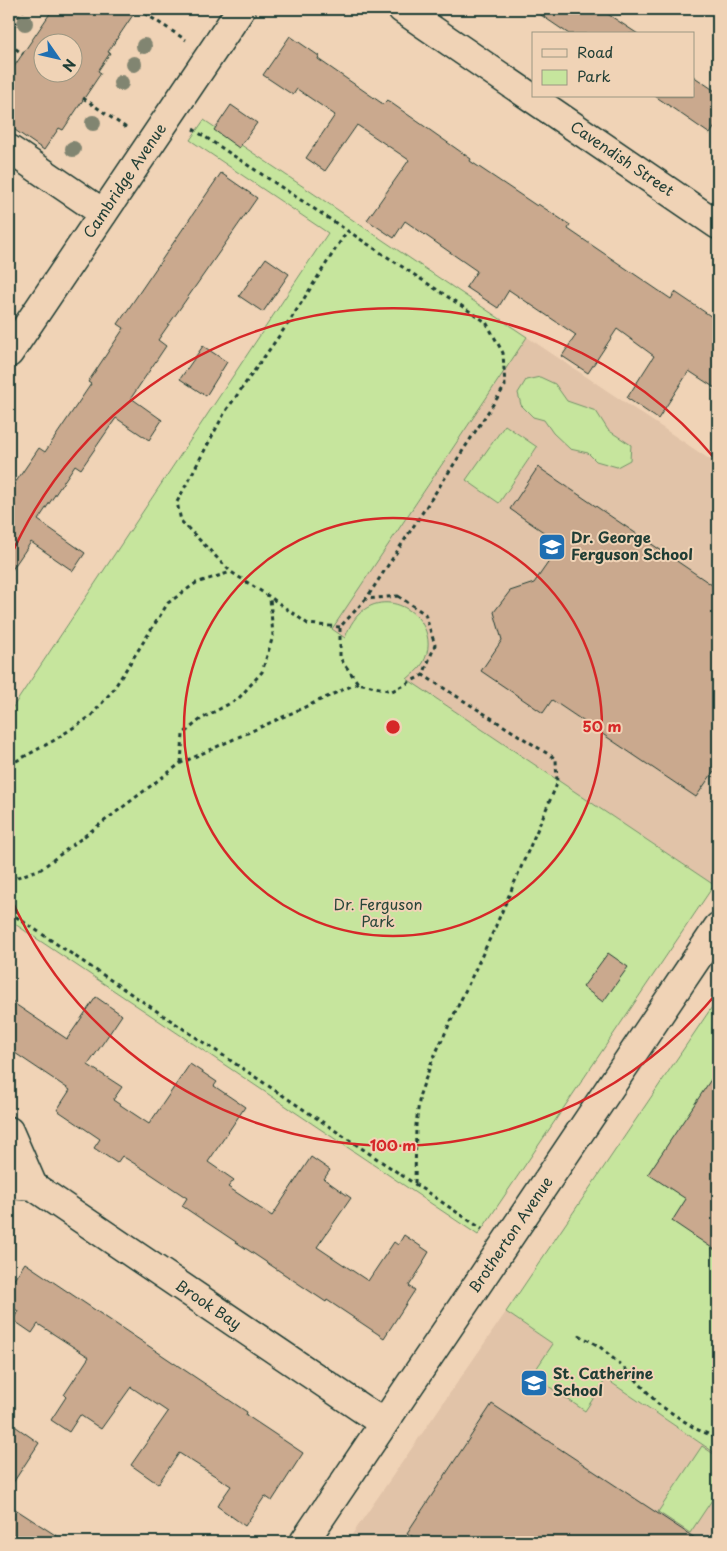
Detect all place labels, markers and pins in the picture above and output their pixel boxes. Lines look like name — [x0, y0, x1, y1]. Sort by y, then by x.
place label: Dr. George Ferguson School — [571, 525, 693, 565]
school or university icon: Dr. George Ferguson School — [537, 532, 567, 562]
centre of rings — [384, 718, 402, 736]
place label: St. Catherine School — [553, 1361, 654, 1401]
school or university icon: St. Catherine School — [519, 1368, 549, 1398]

